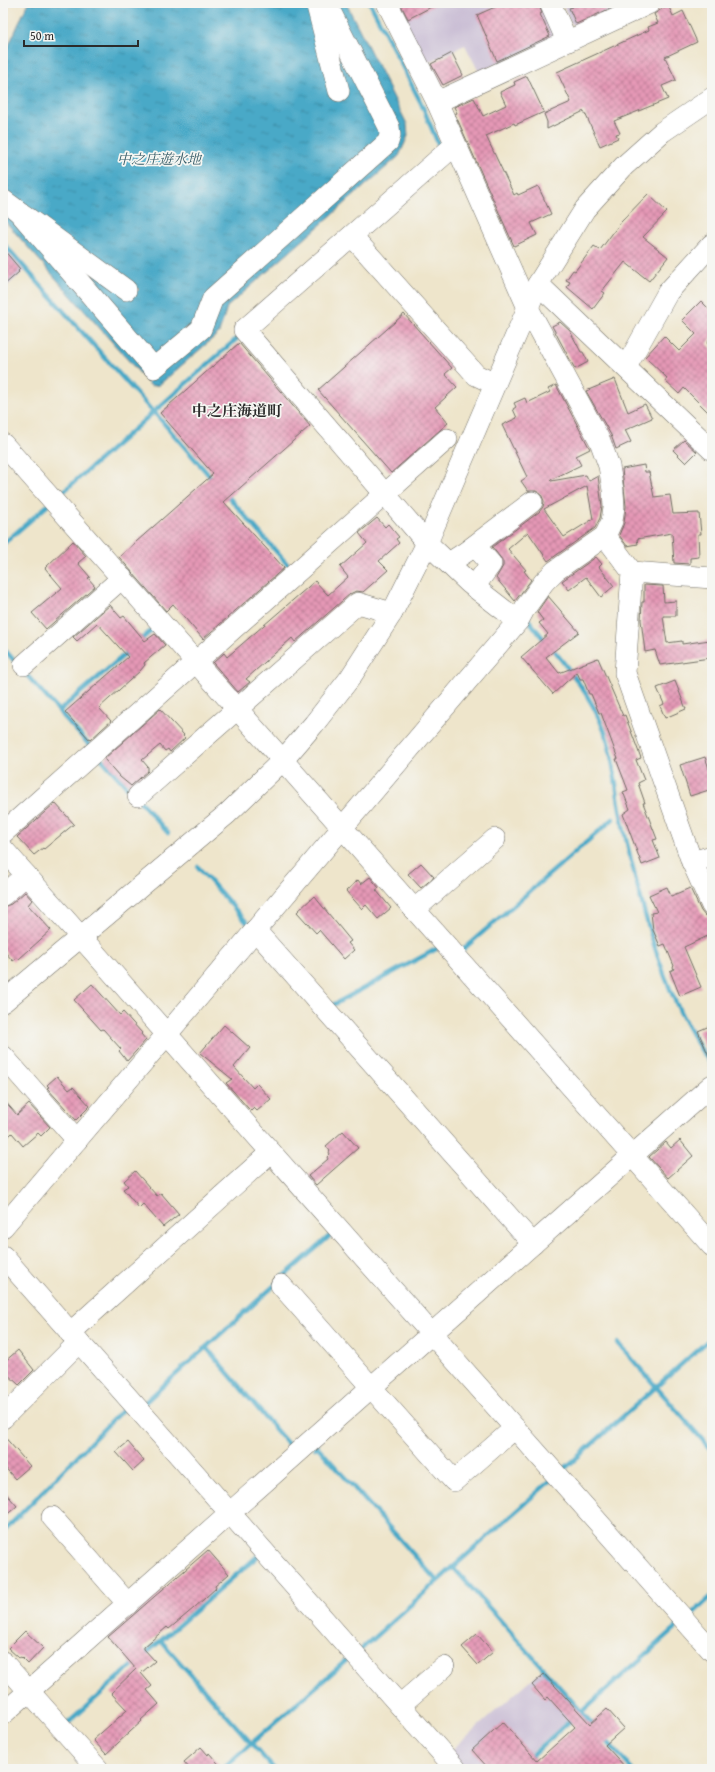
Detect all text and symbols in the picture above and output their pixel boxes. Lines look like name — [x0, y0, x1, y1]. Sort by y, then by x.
scale bar — [24, 22, 138, 48]
text: 50 m — [30, 27, 54, 44]
water label: 中之庄遊水地 — [117, 149, 203, 169]
district label: 中之庄海道町 — [192, 400, 282, 421]

